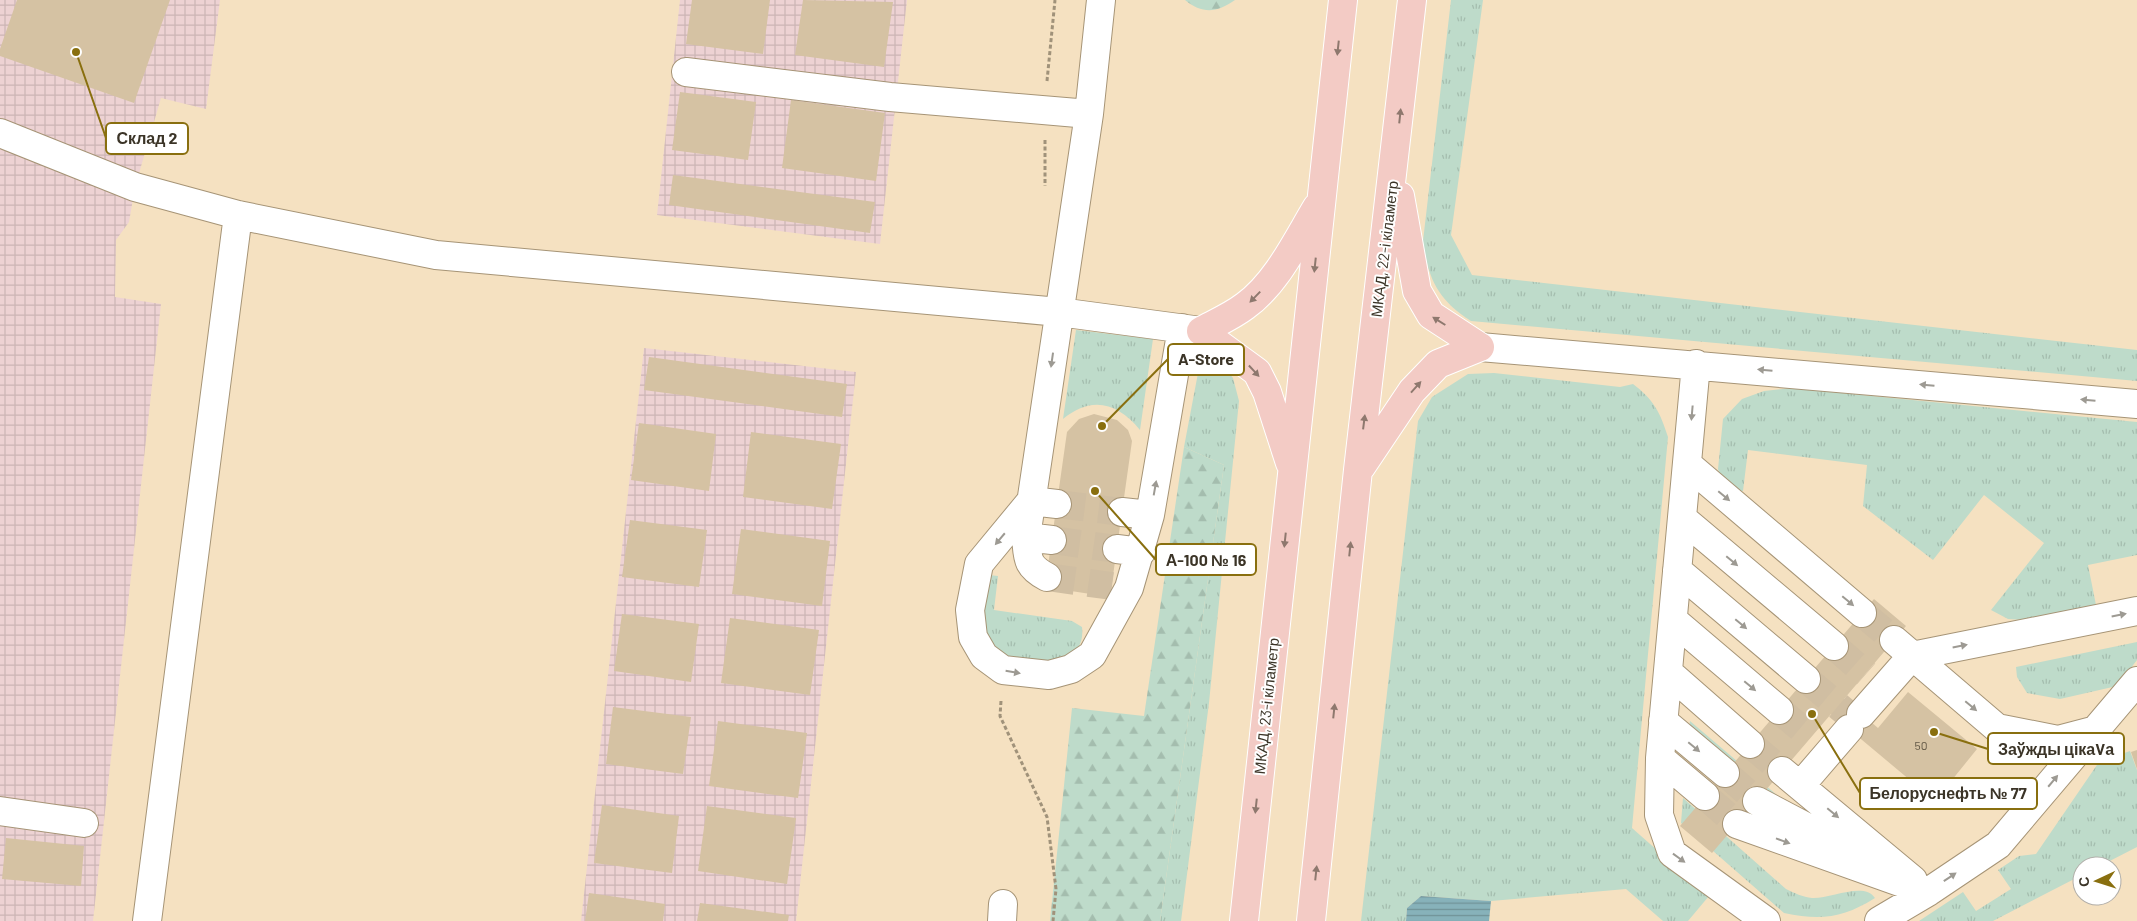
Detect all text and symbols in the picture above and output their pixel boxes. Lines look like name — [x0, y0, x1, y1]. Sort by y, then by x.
one-way arrow — [1334, 41, 1342, 57]
one-way arrow — [1396, 108, 1404, 124]
callout: Склад 2 — [106, 123, 188, 154]
text: Склад 2 — [116, 128, 178, 147]
street label: МКАД, 22-і кіламетр — [1367, 180, 1401, 318]
one-way arrow — [1311, 257, 1319, 273]
one-way arrow — [1249, 290, 1261, 302]
one-way arrow — [1433, 316, 1446, 325]
callout: A-Store — [1168, 344, 1244, 375]
text: A-Store — [1178, 349, 1234, 368]
one-way arrow — [1048, 353, 1056, 369]
one-way arrow — [1248, 365, 1260, 377]
one-way arrow — [1757, 366, 1773, 374]
one-way arrow — [1411, 380, 1422, 393]
one-way arrow — [1918, 381, 1934, 389]
one-way arrow — [2080, 396, 2096, 404]
one-way arrow — [1687, 405, 1695, 421]
one-way arrow — [1360, 413, 1368, 429]
one-way arrow — [1151, 479, 1159, 495]
one-way arrow — [1718, 490, 1730, 501]
one-way arrow — [994, 532, 1005, 545]
one-way arrow — [1281, 532, 1289, 548]
one-way arrow — [1347, 541, 1355, 557]
callout: А-100 № 16 — [1156, 544, 1256, 575]
text: А-100 № 16 — [1166, 550, 1247, 569]
one-way arrow — [1726, 555, 1739, 566]
one-way arrow — [1841, 596, 1854, 607]
one-way arrow — [2112, 611, 2127, 619]
one-way arrow — [1735, 618, 1747, 629]
street label: МКАД, 23-і кіламетр — [1250, 637, 1282, 775]
one-way arrow — [1952, 642, 1968, 650]
one-way arrow — [1005, 668, 1021, 676]
one-way arrow — [1743, 680, 1756, 691]
one-way arrow — [1965, 700, 1977, 711]
one-way arrow — [1330, 703, 1338, 719]
callout: Заўжды цікаVа — [1988, 733, 2124, 764]
house number: 50 — [1915, 738, 1927, 752]
text: Заўжды цікаVа — [1998, 739, 2114, 758]
one-way arrow — [1687, 742, 1700, 753]
one-way arrow — [2047, 775, 2058, 788]
callout: Белоруснефть № 77 — [1860, 778, 2037, 809]
text: Белоруснефть № 77 — [1869, 783, 2027, 802]
one-way arrow — [1252, 798, 1260, 814]
one-way arrow — [1827, 808, 1840, 819]
one-way arrow — [1776, 837, 1791, 845]
one-way arrow — [1672, 853, 1686, 863]
north arrow — [2072, 856, 2122, 906]
one-way arrow — [1312, 864, 1320, 880]
one-way arrow — [1944, 872, 1957, 882]
text: С — [2075, 876, 2092, 888]

